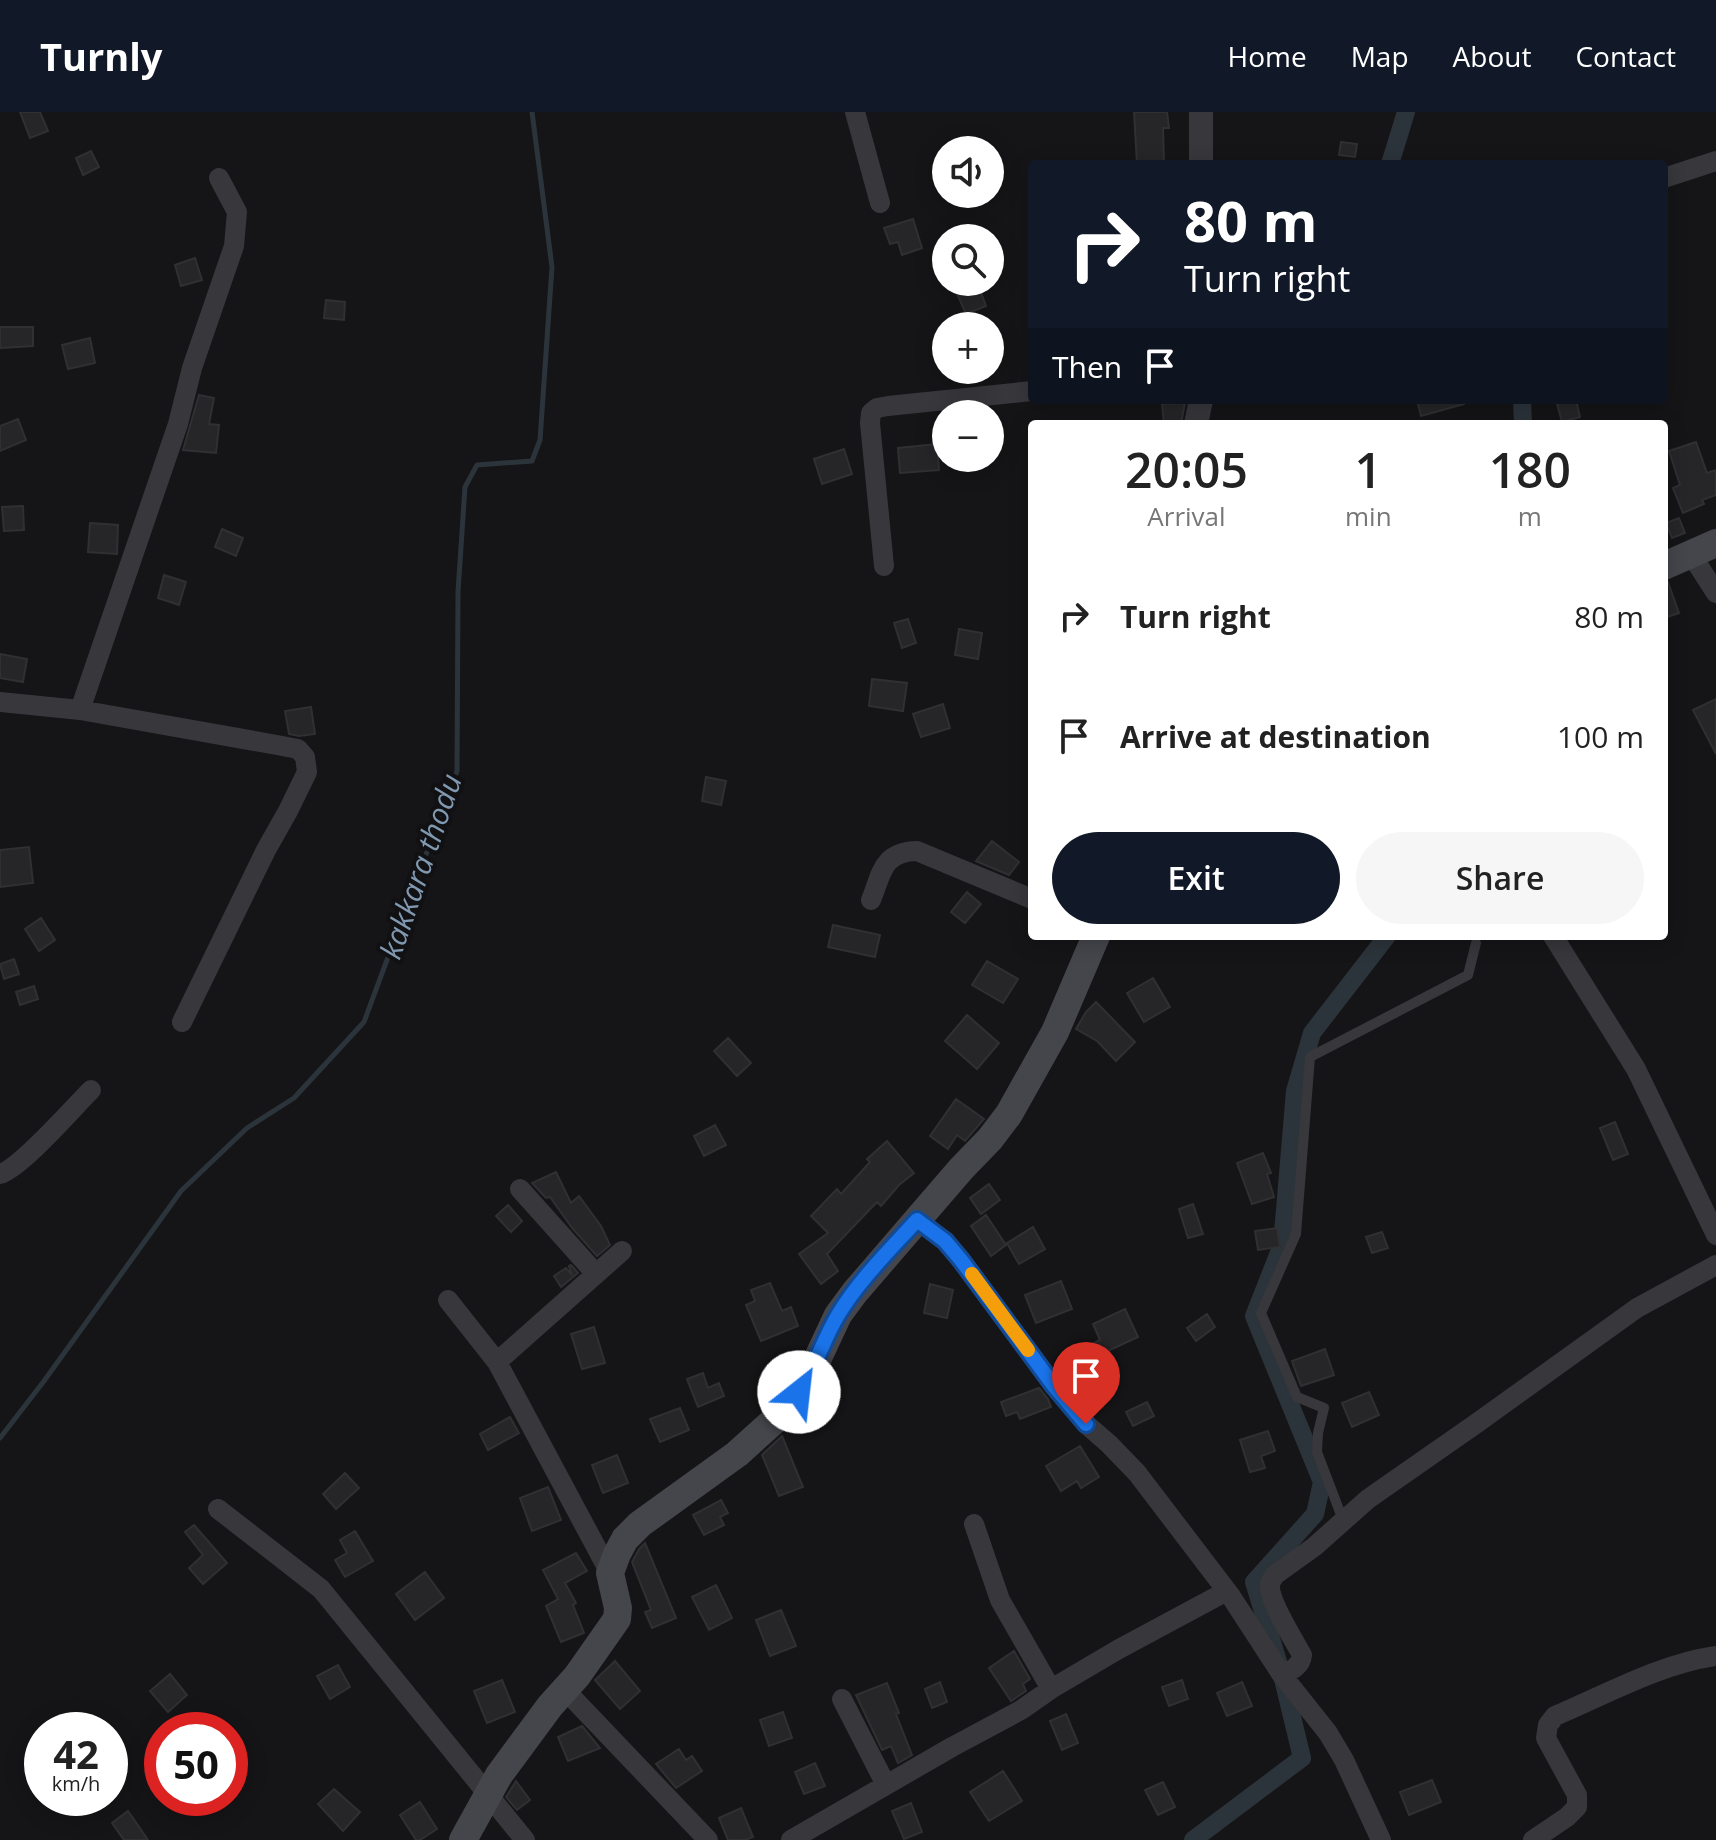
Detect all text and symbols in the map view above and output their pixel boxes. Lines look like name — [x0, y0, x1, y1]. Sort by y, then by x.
text: Turnly — [40, 30, 162, 82]
text: Home — [1228, 37, 1307, 75]
text: Map — [1351, 37, 1409, 75]
text: About — [1453, 37, 1531, 75]
text: Contact — [1575, 37, 1676, 75]
map controls — [932, 136, 1004, 472]
button: sound — [932, 136, 1004, 208]
text: 80 m — [1184, 182, 1318, 258]
icon: right — [1052, 192, 1156, 296]
button: search — [932, 224, 1004, 296]
text: Turn right — [1184, 254, 1350, 303]
button: + — [932, 312, 1004, 384]
icon: arrive — [1138, 344, 1182, 388]
text: Then — [1052, 346, 1122, 387]
button: − — [932, 400, 1004, 472]
text: 20:05 — [1125, 437, 1248, 502]
text: 1 — [1355, 437, 1382, 502]
text: 180 — [1489, 437, 1571, 502]
text: Arrival — [1147, 498, 1226, 534]
text: min — [1345, 498, 1392, 534]
text: m — [1518, 498, 1542, 534]
icon: right — [1052, 594, 1096, 638]
text: Turn right — [1120, 596, 1271, 637]
text: 80 m — [1574, 596, 1644, 637]
icon: arrive — [1052, 714, 1096, 758]
text: Arrive at destination — [1120, 716, 1431, 757]
text: 100 m — [1557, 716, 1644, 757]
water label: kakkara thodu — [369, 768, 471, 964]
button: Exit — [1052, 832, 1340, 924]
button: Share — [1356, 832, 1644, 924]
pin — [1052, 1342, 1120, 1424]
position arrow — [757, 1350, 841, 1434]
icon: arrive — [1064, 1354, 1108, 1398]
speed limit sign: 50 — [144, 1712, 248, 1816]
text: 42 — [53, 1726, 99, 1781]
text: km/h — [52, 1770, 100, 1797]

